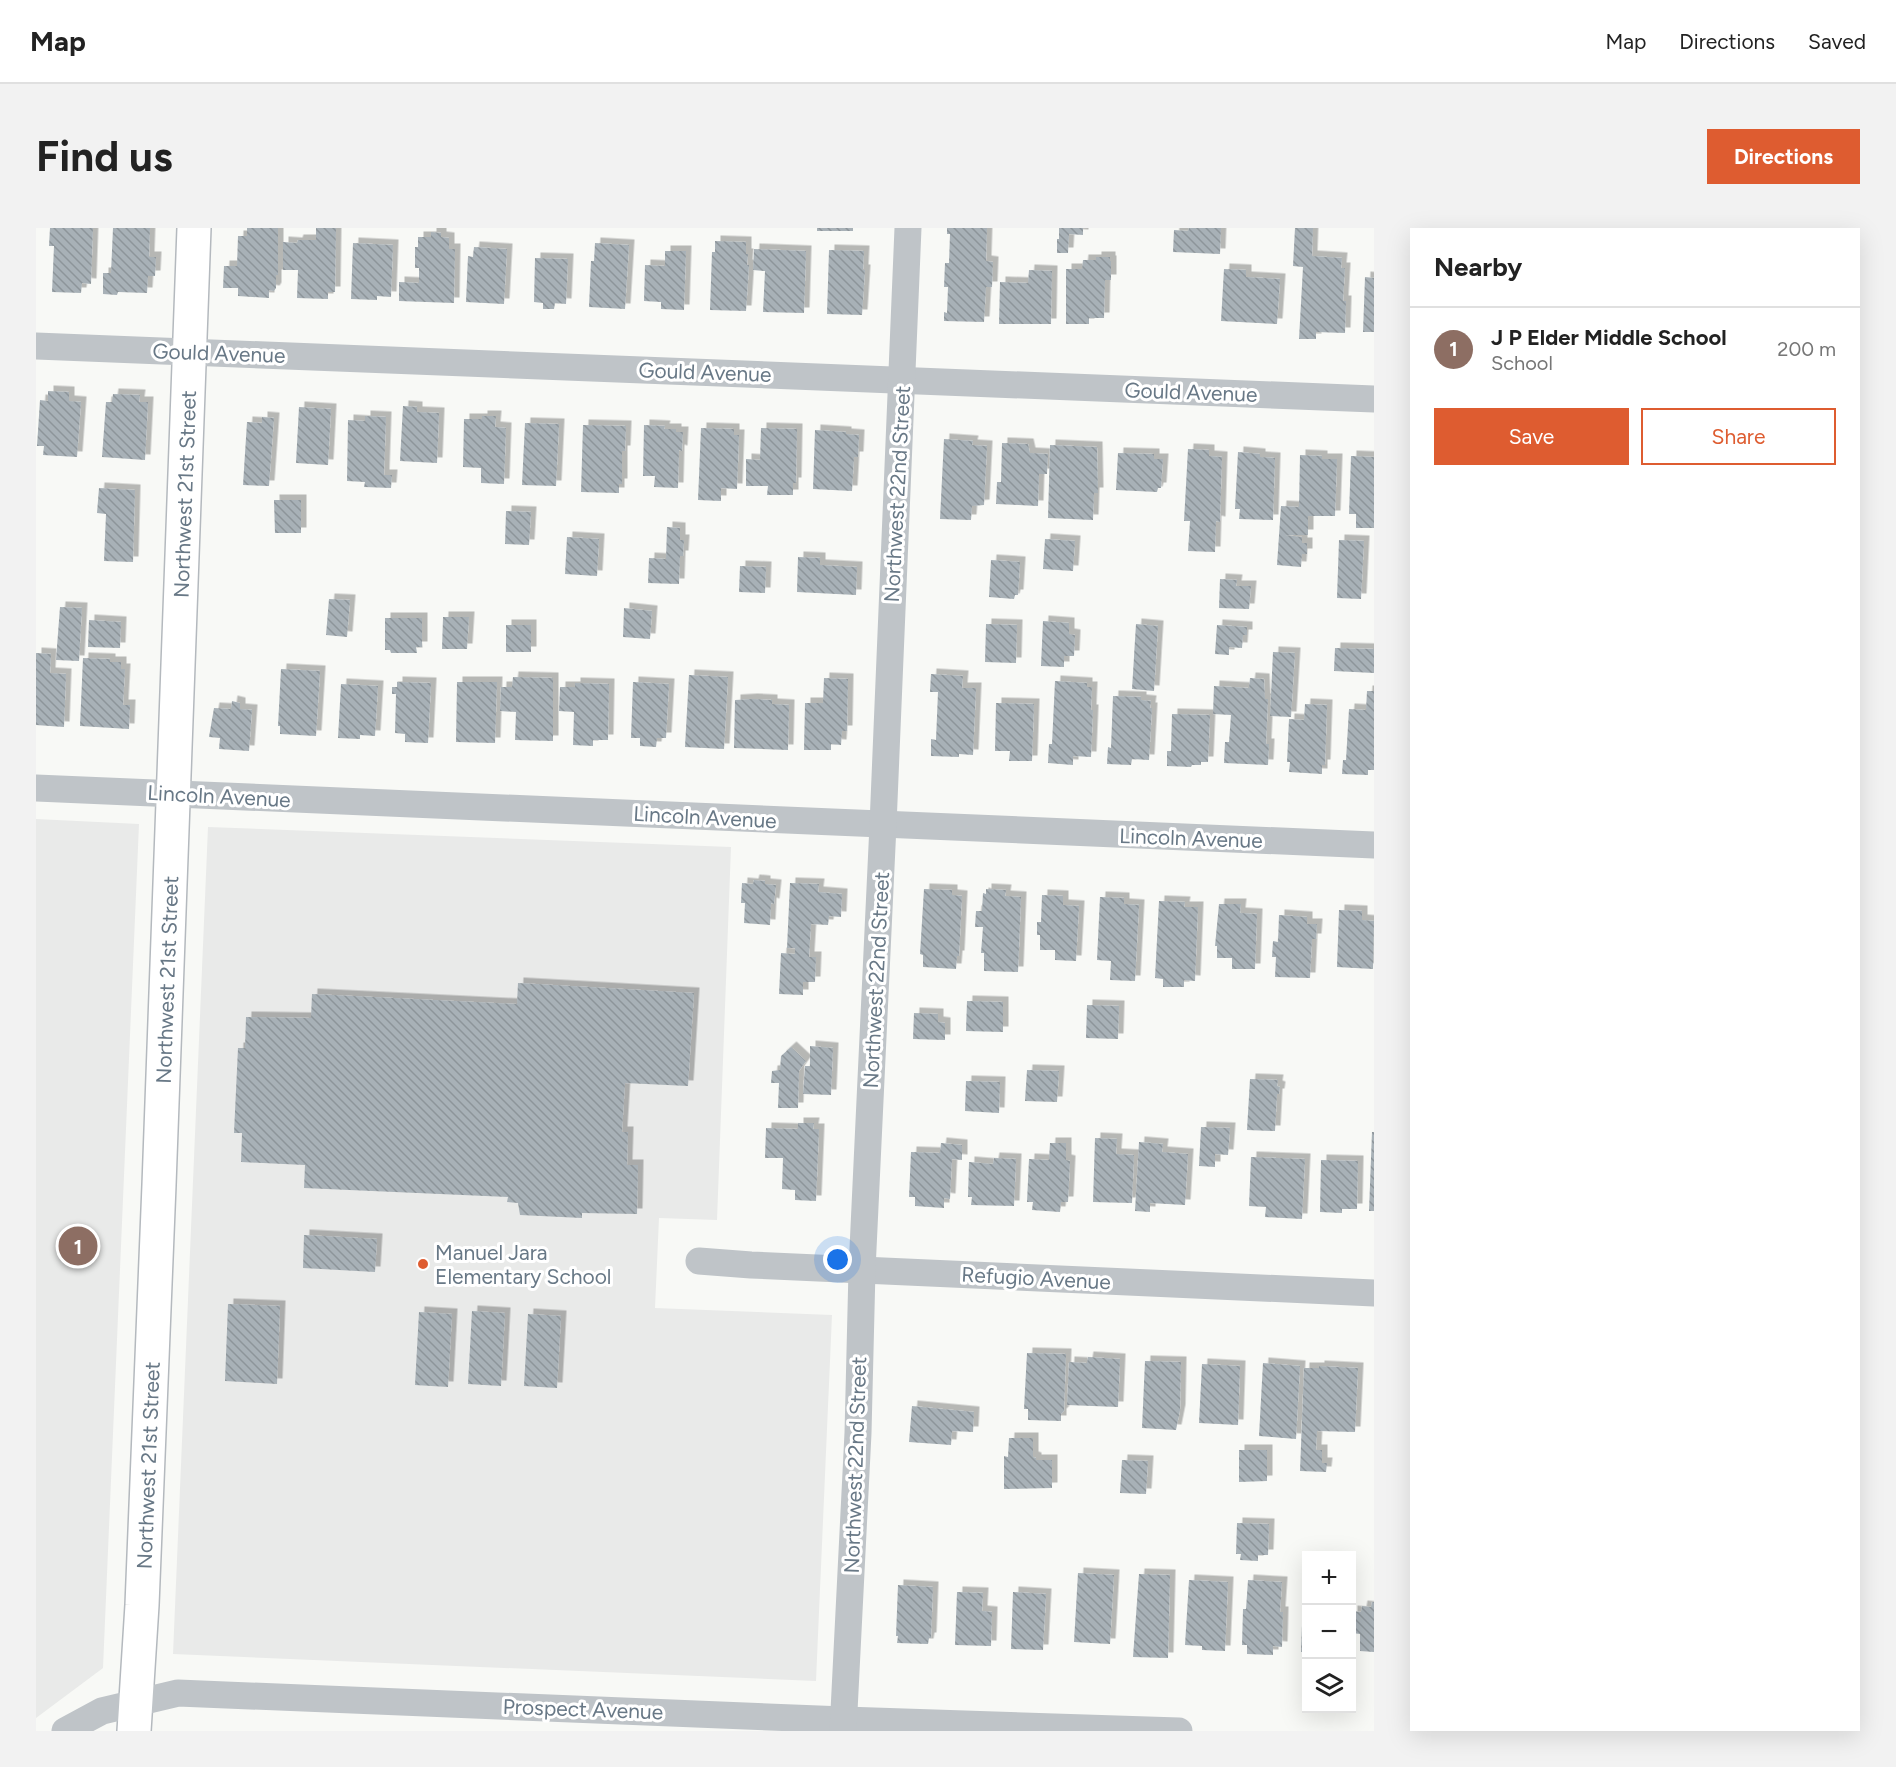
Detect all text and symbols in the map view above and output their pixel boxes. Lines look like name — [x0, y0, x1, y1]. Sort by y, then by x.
text: Map — [30, 24, 86, 58]
text: Map — [1605, 29, 1646, 54]
text: Directions — [1679, 29, 1775, 54]
text: Saved — [1808, 29, 1866, 54]
button: Directions — [1707, 129, 1860, 184]
text: Find us — [36, 131, 173, 182]
text: Nearby — [1434, 251, 1522, 283]
text: J P Elder Middle School — [1491, 324, 1727, 351]
text: 1 — [1449, 337, 1458, 361]
text: 200 m — [1777, 337, 1836, 361]
street label: Gould Avenue — [152, 338, 286, 368]
text: School — [1491, 351, 1553, 375]
street label: Gould Avenue — [638, 357, 772, 387]
street label: Gould Avenue — [1124, 377, 1258, 407]
street label: Northwest 22nd Street — [879, 385, 915, 603]
street label: Northwest 21st Street — [168, 390, 201, 598]
button: Save — [1434, 408, 1629, 465]
button: Share — [1641, 408, 1836, 465]
street label: Lincoln Avenue — [147, 780, 291, 812]
street label: Lincoln Avenue — [633, 801, 777, 833]
street label: Lincoln Avenue — [1119, 823, 1263, 853]
street label: Northwest 22nd Street — [858, 871, 894, 1089]
street label: Northwest 21st Street — [150, 875, 183, 1084]
pin: 1 — [58, 1224, 98, 1268]
place label: Manuel Jara Elementary School — [435, 1240, 611, 1289]
your location — [823, 1245, 852, 1274]
marker: Manuel Jara Elementary School — [416, 1257, 430, 1271]
street label: Refugio Avenue — [961, 1262, 1111, 1294]
street label: Northwest 22nd Street — [839, 1356, 871, 1574]
street label: Northwest 21st Street — [131, 1361, 164, 1570]
map controls — [1302, 1551, 1356, 1713]
button: + — [1302, 1551, 1356, 1605]
button: − — [1302, 1605, 1356, 1659]
button: layers — [1302, 1659, 1356, 1713]
street label: Prospect Avenue — [502, 1694, 664, 1724]

